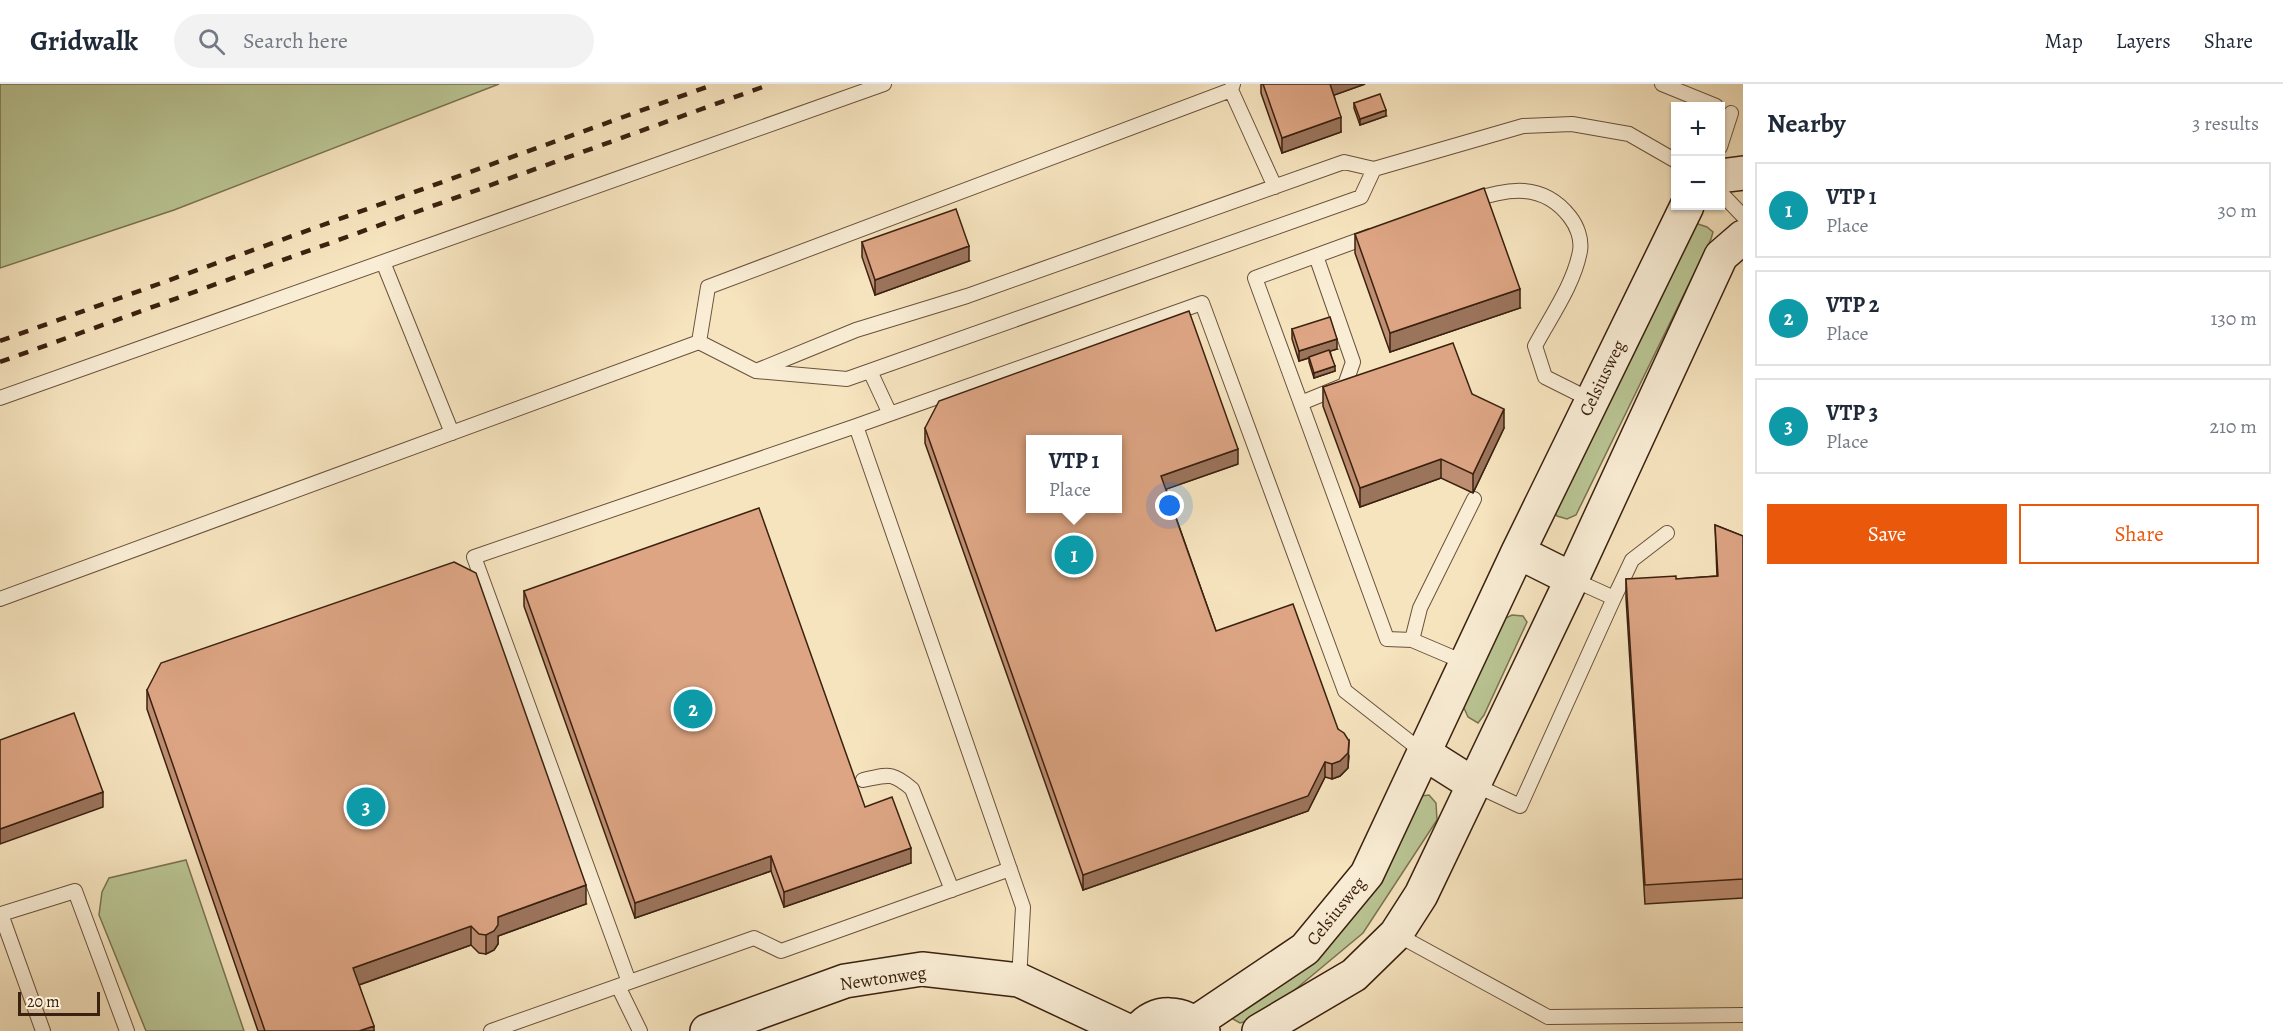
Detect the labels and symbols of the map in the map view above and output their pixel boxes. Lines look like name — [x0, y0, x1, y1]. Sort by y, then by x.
street label: Celsiusweg — [1573, 336, 1631, 420]
your location — [1155, 491, 1184, 520]
pin: 1 — [1054, 532, 1094, 578]
pin: 2 — [674, 686, 712, 732]
pin: 3 — [346, 784, 386, 830]
street label: Celsiusweg — [1301, 872, 1371, 950]
street label: Newtonweg — [838, 960, 928, 996]
scale bar — [18, 989, 100, 1016]

